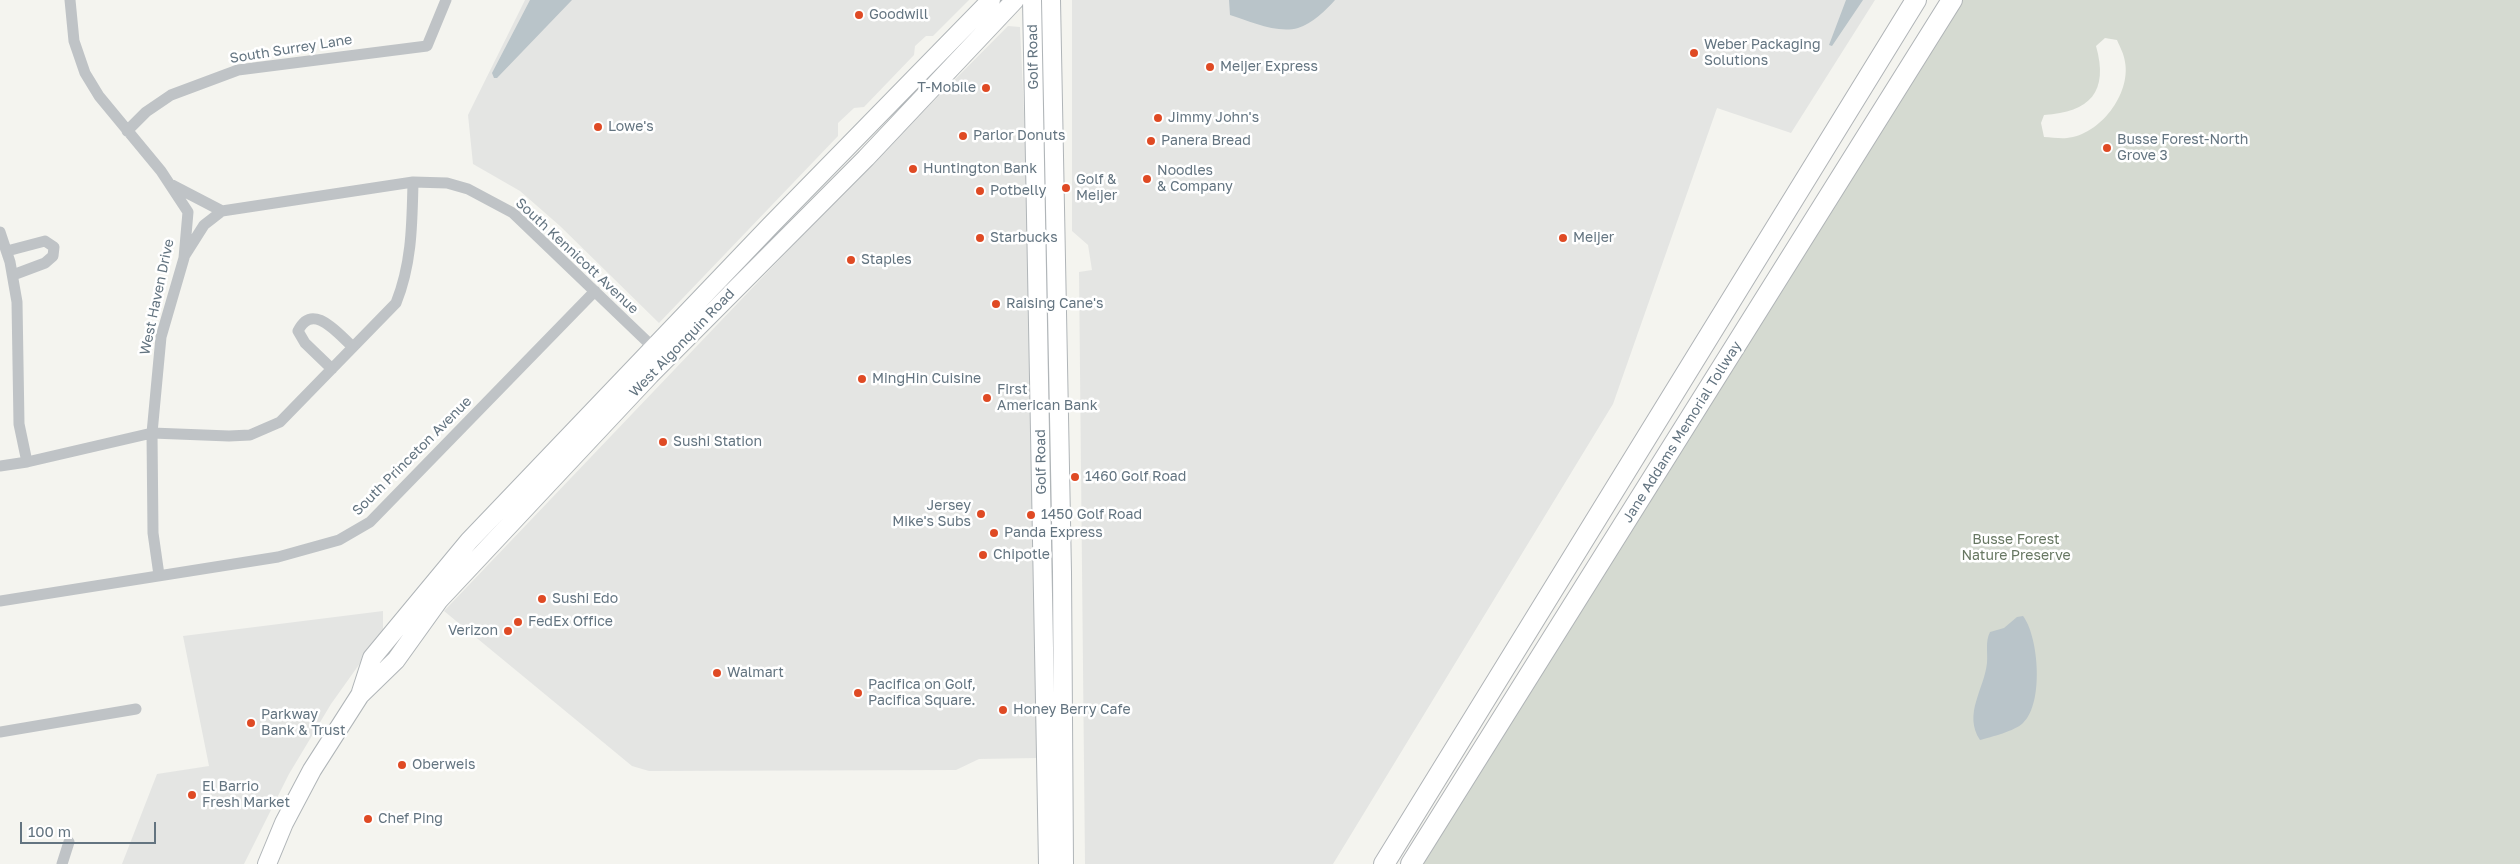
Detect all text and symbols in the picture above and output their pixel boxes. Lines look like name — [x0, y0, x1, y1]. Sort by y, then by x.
place label: Goodwill — [869, 7, 928, 23]
marker: Goodwill — [853, 9, 865, 21]
street label: Golf Road — [1024, 24, 1042, 90]
street label: South Surrey Lane — [229, 31, 353, 67]
place label: Weber Packaging Solutions — [1704, 37, 1821, 70]
marker: Weber Packaging Solutions — [1688, 47, 1700, 59]
place label: Meijer Express — [1220, 59, 1318, 75]
marker: Meijer Express — [1204, 61, 1216, 73]
place label: T-Mobile — [917, 80, 976, 96]
marker: T-Mobile — [980, 82, 992, 94]
place label: Jimmy John's — [1168, 110, 1259, 126]
marker: Jimmy John's — [1152, 112, 1164, 124]
place label: Lowe's — [608, 119, 654, 135]
marker: Lowe's — [592, 121, 604, 133]
place label: Parlor Donuts — [973, 128, 1065, 144]
marker: Parlor Donuts — [957, 130, 969, 142]
place label: Busse Forest-North Grove 3 — [2117, 132, 2248, 164]
place label: Panera Bread — [1161, 133, 1251, 149]
marker: Panera Bread — [1145, 135, 1157, 147]
marker: Busse Forest-North Grove 3 — [2101, 142, 2113, 154]
place label: Huntington Bank — [923, 161, 1037, 177]
marker: Huntington Bank — [907, 163, 919, 175]
place label: Noodles & Company — [1157, 163, 1233, 196]
place label: Golf & Meijer — [1076, 172, 1117, 204]
marker: Noodles & Company — [1141, 173, 1153, 185]
marker: Golf & Meijer — [1060, 182, 1072, 194]
place label: Potbelly — [990, 183, 1046, 199]
marker: Potbelly — [974, 185, 986, 197]
street label: South Kennicott Avenue — [512, 195, 642, 317]
place label: Starbucks — [990, 230, 1058, 246]
place label: Meijer — [1573, 230, 1614, 246]
marker: Starbucks — [974, 232, 986, 244]
marker: Meijer — [1557, 232, 1569, 244]
street label: West Haven Drive — [136, 237, 178, 357]
place label: Staples — [861, 252, 912, 268]
marker: Staples — [845, 254, 857, 266]
street label: West Algonquin Road — [626, 285, 738, 401]
place label: Raising Cane's — [1006, 296, 1103, 312]
marker: Raising Cane's — [990, 298, 1002, 310]
street label: Jane Addams Memorial Tollway — [1619, 338, 1745, 526]
place label: MingHin Cuisine — [872, 371, 981, 387]
marker: MingHin Cuisine — [856, 373, 868, 385]
place label: First American Bank — [997, 382, 1098, 414]
marker: First American Bank — [981, 392, 993, 404]
street label: South Princeton Avenue — [349, 393, 475, 519]
street label: Golf Road — [1032, 429, 1050, 495]
place label: Sushi Station — [673, 434, 762, 450]
marker: Sushi Station — [657, 436, 669, 448]
place label: 1460 Golf Road — [1085, 469, 1186, 485]
marker: 1460 Golf Road — [1069, 471, 1081, 483]
place label: Jersey Mike's Subs — [892, 498, 971, 530]
place label: 1450 Golf Road — [1041, 507, 1142, 523]
marker: Jersey Mike's Subs — [975, 508, 987, 520]
marker: 1450 Golf Road — [1025, 509, 1037, 521]
place label: Panda Express — [1004, 525, 1103, 541]
marker: Panda Express — [988, 527, 1000, 539]
park label: Busse Forest Nature Preserve — [1961, 532, 2071, 564]
place label: Chipotle — [993, 547, 1050, 563]
marker: Chipotle — [977, 549, 989, 561]
place label: Sushi Edo — [552, 591, 618, 607]
marker: Sushi Edo — [536, 593, 548, 605]
place label: FedEx Office — [528, 614, 613, 630]
marker: FedEx Office — [512, 616, 524, 628]
place label: Verizon — [448, 623, 498, 639]
marker: Verizon — [502, 625, 514, 637]
place label: Walmart — [727, 665, 784, 681]
marker: Walmart — [711, 667, 723, 679]
place label: Pacifica on Golf, Pacifica Square. — [868, 677, 976, 710]
marker: Pacifica on Golf, Pacifica Square. — [852, 687, 864, 699]
place label: Honey Berry Cafe — [1013, 702, 1131, 718]
marker: Honey Berry Cafe — [997, 704, 1009, 716]
place label: Parkway Bank & Trust — [261, 707, 346, 740]
marker: Parkway Bank & Trust — [245, 717, 257, 729]
place label: Oberweis — [412, 757, 475, 773]
marker: Oberweis — [396, 759, 408, 771]
place label: El Barrio Fresh Market — [202, 779, 290, 812]
marker: El Barrio Fresh Market — [186, 789, 198, 801]
place label: Chef Ping — [378, 811, 443, 827]
scale bar — [22, 812, 159, 844]
marker: Chef Ping — [362, 813, 374, 825]
text: 100 m — [28, 822, 71, 840]

